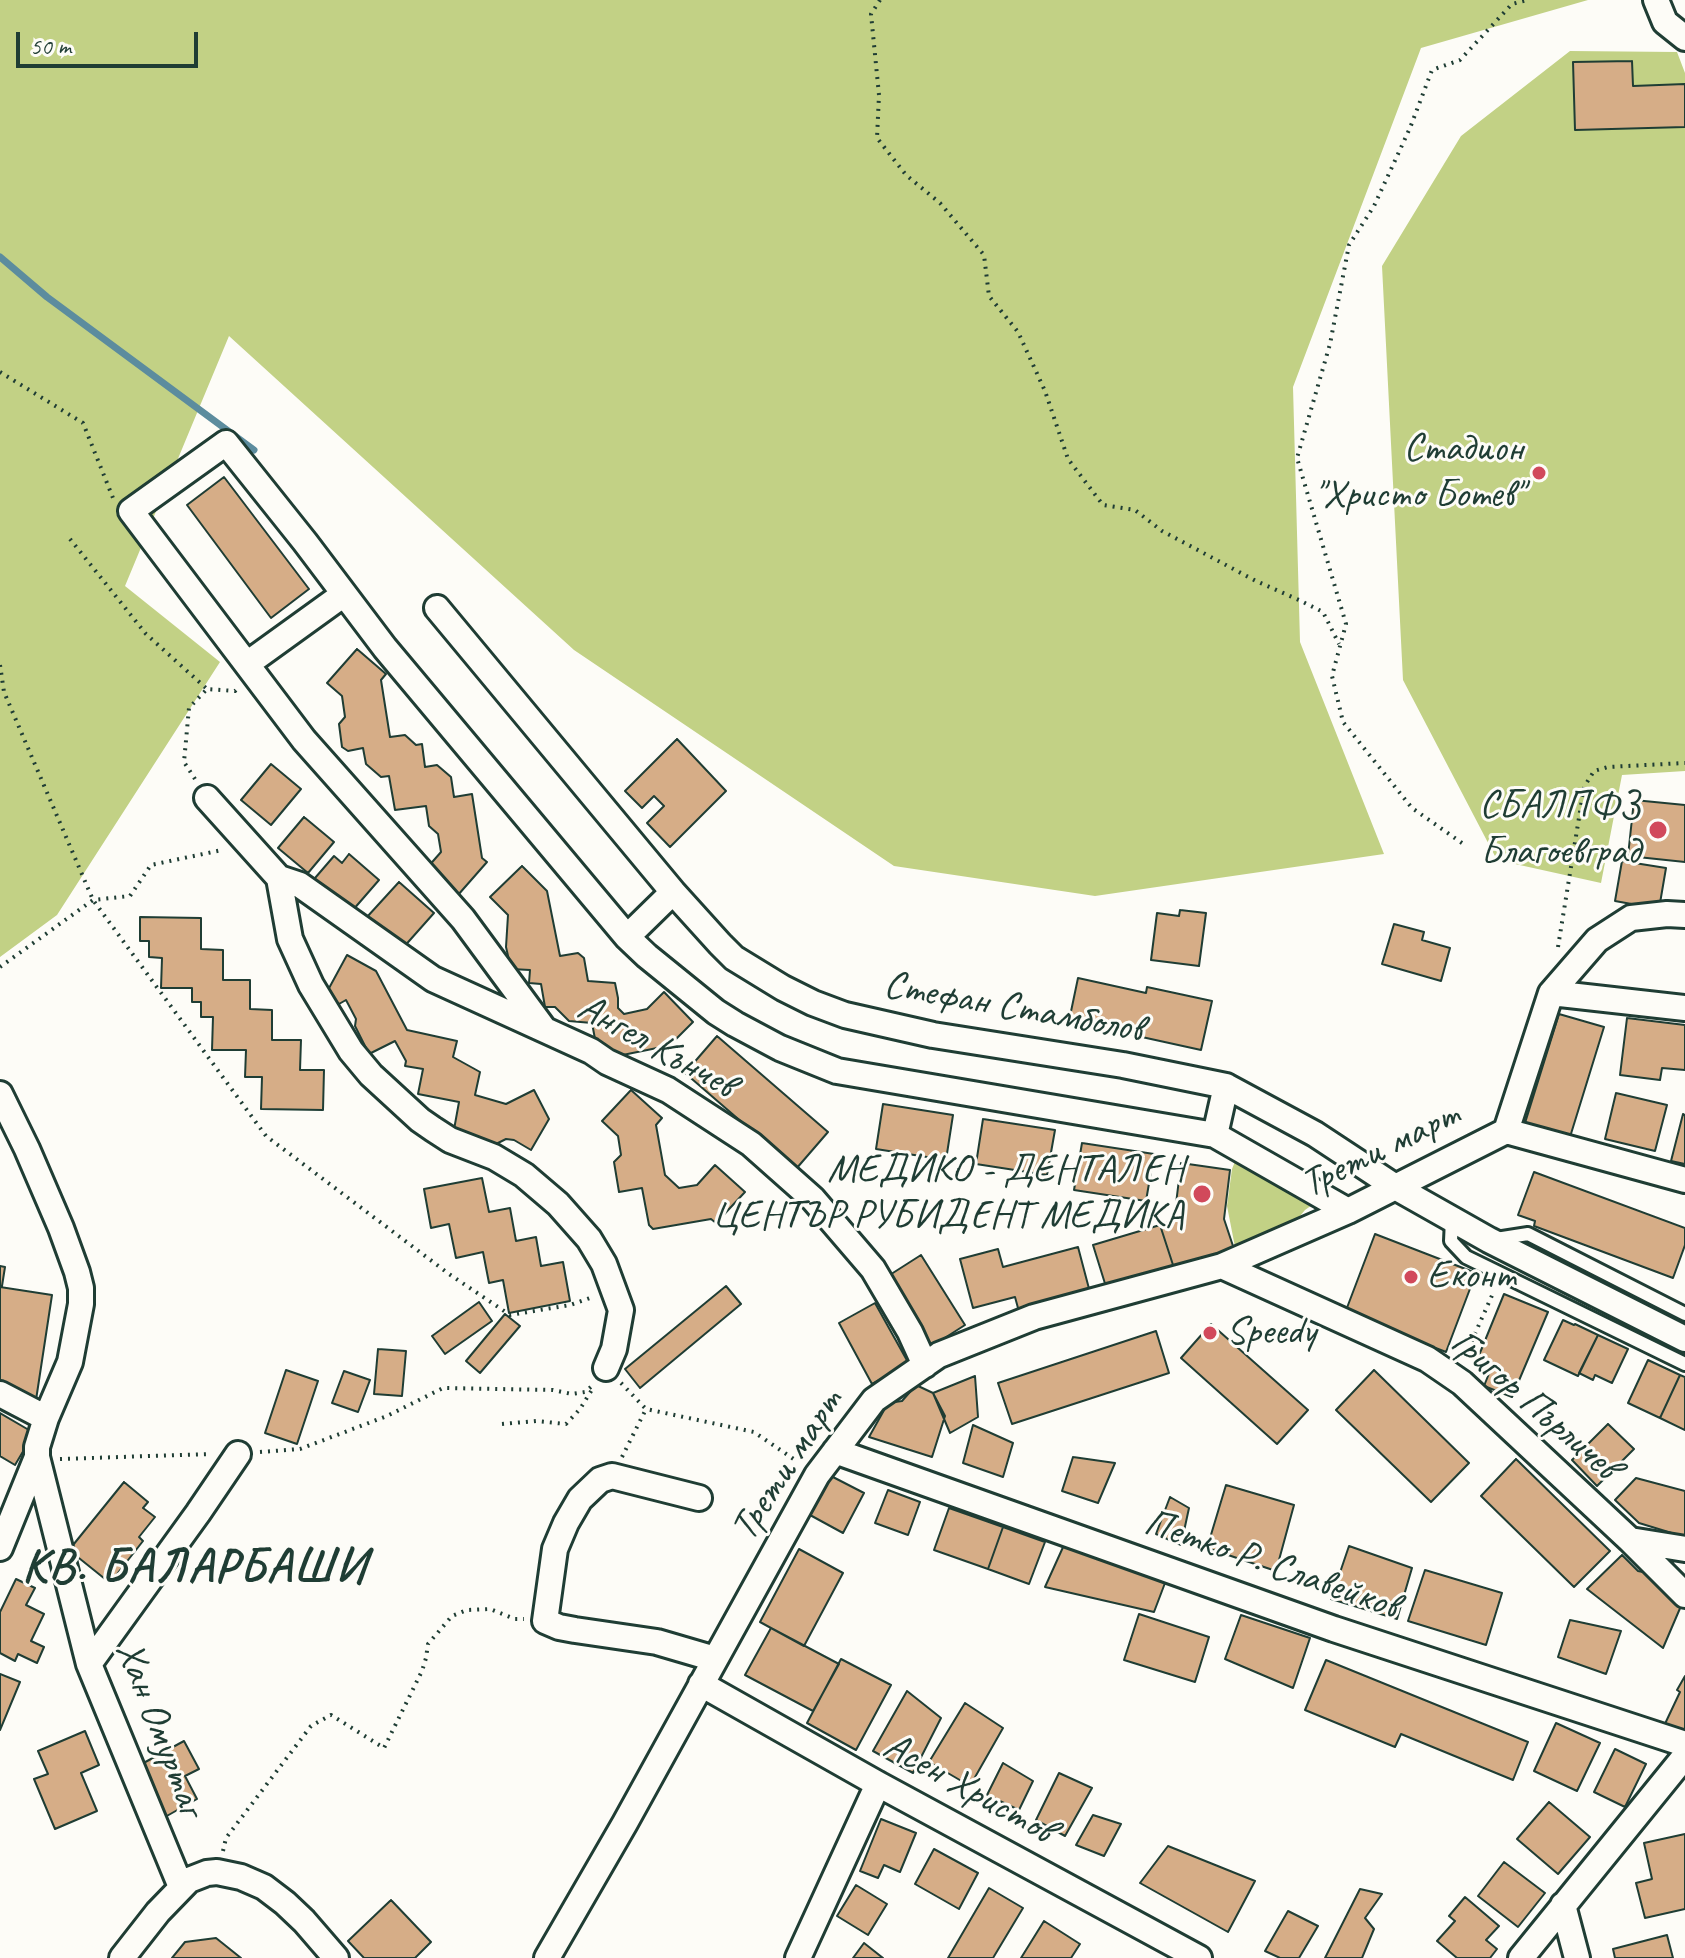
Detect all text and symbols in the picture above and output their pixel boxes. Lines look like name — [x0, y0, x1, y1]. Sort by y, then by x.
scale bar — [20, 16, 202, 66]
text: 50 m — [30, 31, 71, 61]
place label: Стадион "Христо Ботев" — [1314, 426, 1523, 520]
marker: Стадион "Христо Ботев" — [1530, 464, 1548, 482]
place label: СБАЛПФЗ Благоевград — [1479, 783, 1640, 877]
marker: СБАЛПФЗ Благоевград — [1647, 819, 1669, 841]
street label: Стефан Стамболов — [880, 962, 1146, 1054]
street label: Ангел Кънчев — [569, 984, 743, 1110]
street label: Трети март — [1294, 1091, 1468, 1209]
place label: МЕДИКО - ДЕНТАЛЕН ЦЕНТЪР РУБИДЕНТ МЕДИКА — [712, 1147, 1184, 1241]
marker: МЕДИКО - ДЕНТАЛЕН ЦЕНТЪР РУБИДЕНТ МЕДИКА — [1191, 1183, 1213, 1205]
place label: Еконт — [1427, 1253, 1516, 1301]
marker: Еконт — [1402, 1268, 1420, 1286]
place label: Speedy — [1226, 1309, 1316, 1357]
street label: Григор Пърличев — [1440, 1319, 1628, 1491]
marker: Speedy — [1201, 1324, 1219, 1342]
street label: Трети март — [721, 1380, 855, 1550]
street label: Петко Р. Славейков — [1138, 1499, 1404, 1631]
district label: КВ. БАЛАРБАШИ — [17, 1539, 373, 1597]
street label: Хан Омуртаг — [104, 1635, 214, 1823]
street label: Асен Христов — [875, 1723, 1061, 1855]

